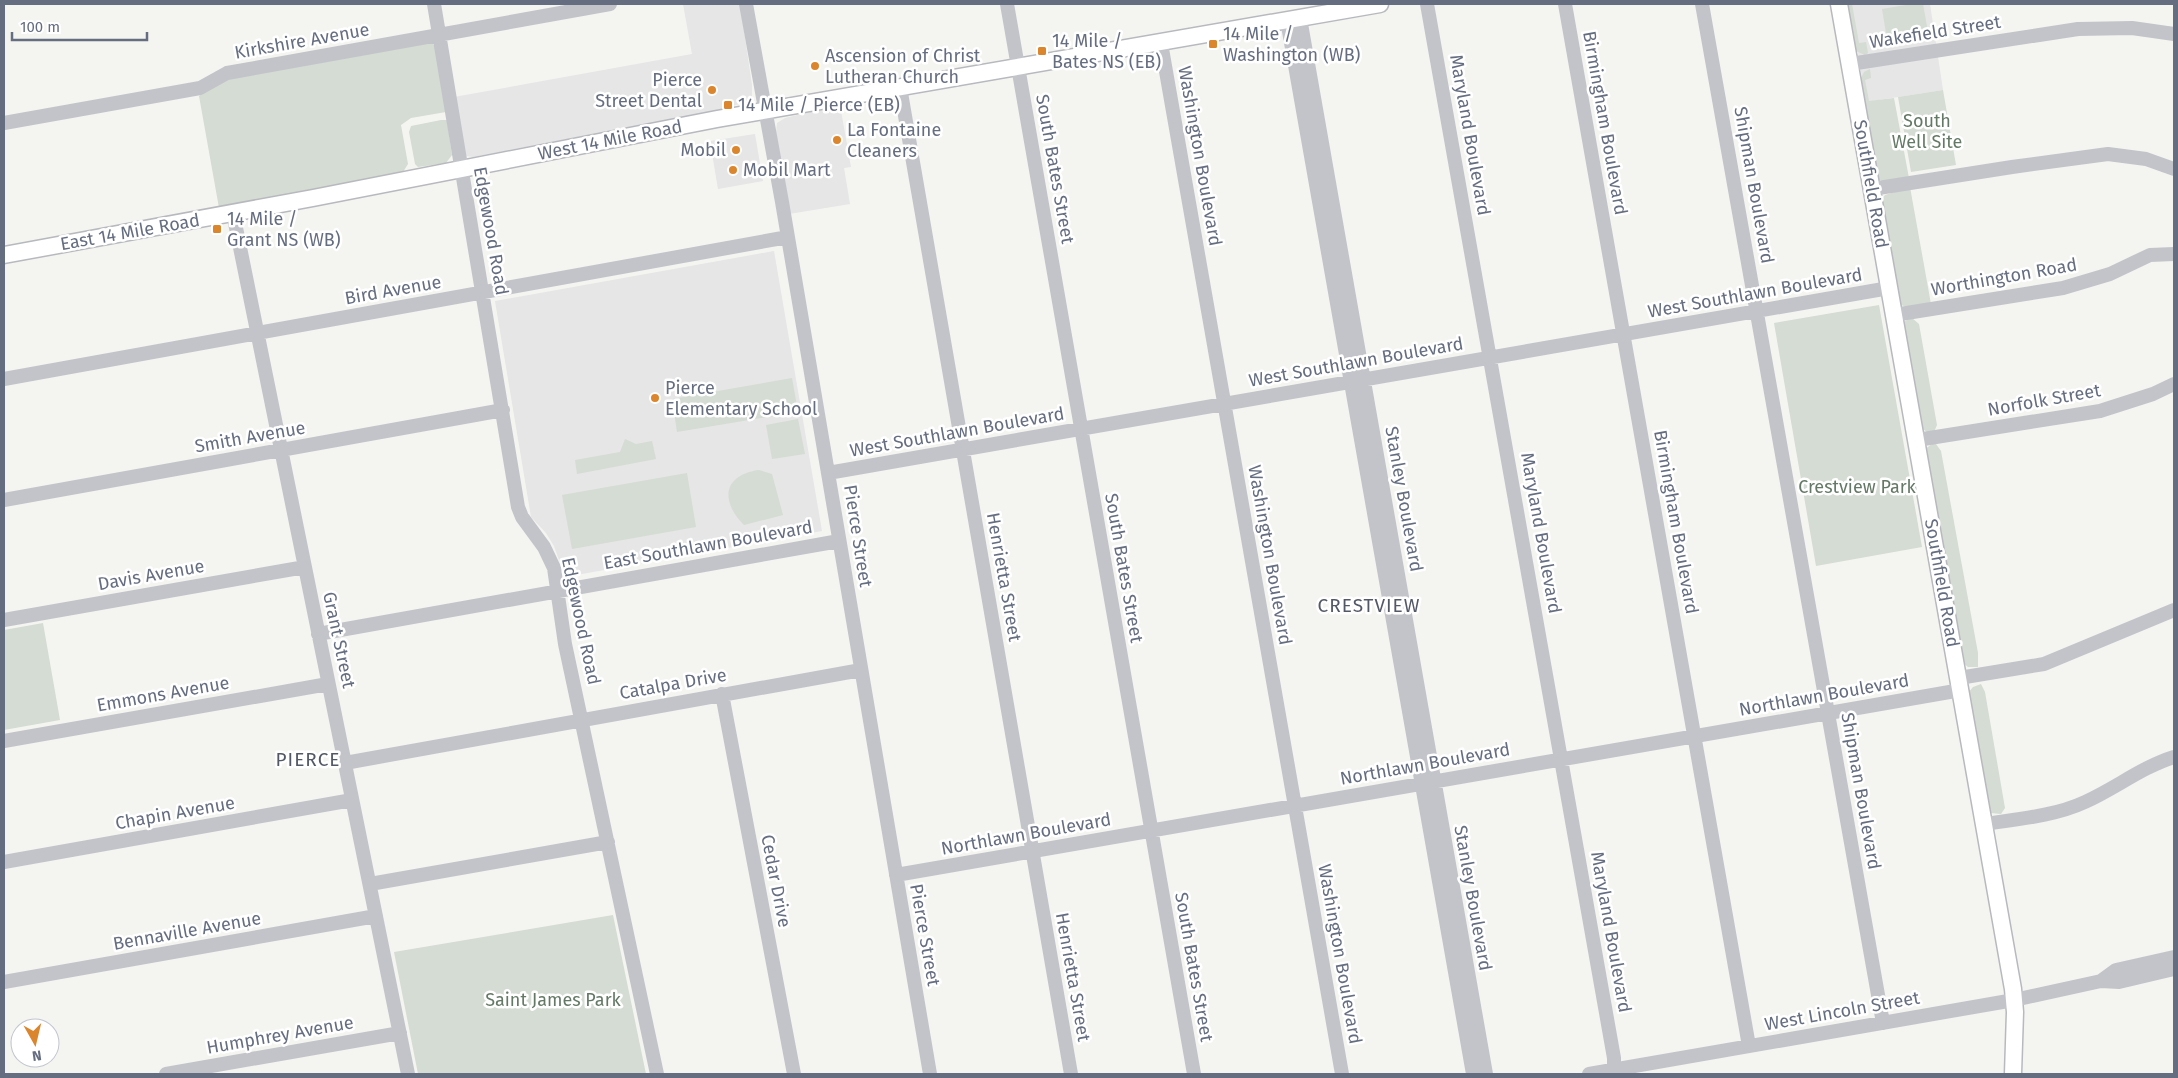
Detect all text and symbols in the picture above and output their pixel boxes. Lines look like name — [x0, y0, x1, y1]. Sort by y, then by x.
scale bar — [12, 10, 148, 42]
street label: Wakefield Street — [1868, 11, 2003, 53]
text: 100 m — [20, 18, 60, 36]
street label: Kirkshire Avenue — [233, 18, 371, 64]
place label: 14 Mile / Washington (WB) — [1223, 23, 1361, 66]
street label: Birmingham Boulevard — [1578, 29, 1632, 217]
place label: 14 Mile / Bates NS (EB) — [1052, 30, 1161, 73]
marker: 14 Mile / Washington (WB) — [1207, 38, 1219, 50]
place label: Ascension of Christ Lutheran Church — [825, 45, 981, 88]
marker: 14 Mile / Bates NS (EB) — [1036, 45, 1048, 57]
street label: Maryland Boulevard — [1445, 53, 1495, 217]
marker: Ascension of Christ Lutheran Church — [809, 60, 821, 72]
street label: Washington Boulevard — [1173, 64, 1227, 248]
place label: Pierce Street Dental — [595, 69, 702, 112]
marker: Pierce Street Dental — [706, 84, 718, 96]
street label: South Bates Street — [1031, 93, 1079, 246]
place label: 14 Mile / Pierce (EB) — [738, 94, 900, 116]
marker: 14 Mile / Pierce (EB) — [722, 99, 734, 111]
street label: Shipman Boulevard — [1729, 105, 1779, 265]
park label: South Well Site — [1892, 110, 1962, 153]
street label: West 14 Mile Road — [536, 115, 684, 165]
street label: Southfield Road — [1849, 118, 1893, 250]
place label: La Fontaine Cleaners — [847, 119, 941, 162]
marker: La Fontaine Cleaners — [831, 134, 843, 146]
place label: Mobil — [680, 139, 726, 161]
marker: Mobil — [730, 144, 742, 156]
place label: Mobil Mart — [743, 159, 831, 181]
marker: Mobil Mart — [727, 164, 739, 176]
street label: Edgewood Road — [469, 165, 513, 297]
place label: 14 Mile / Grant NS (WB) — [227, 208, 341, 251]
street label: East 14 Mile Road — [59, 209, 201, 255]
marker: 14 Mile / Grant NS (WB) — [211, 223, 223, 235]
street label: Worthington Road — [1929, 253, 2079, 301]
street label: West Southlawn Boulevard — [1646, 263, 1864, 323]
street label: Bird Avenue — [343, 271, 443, 309]
street label: West Southlawn Boulevard — [1247, 332, 1465, 392]
place label: Pierce Elementary School — [665, 377, 817, 420]
street label: Norfolk Street — [1986, 379, 2103, 421]
marker: Pierce Elementary School — [649, 392, 661, 404]
street label: West Southlawn Boulevard — [848, 402, 1066, 462]
street label: Smith Avenue — [193, 416, 307, 458]
street label: Stanley Boulevard — [1380, 424, 1428, 574]
street label: Birmingham Boulevard — [1649, 428, 1703, 616]
street label: Maryland Boulevard — [1516, 451, 1566, 615]
street label: Washington Boulevard — [1243, 463, 1297, 647]
park label: Crestview Park — [1798, 476, 1917, 498]
street label: Pierce Street — [839, 483, 877, 589]
street label: South Bates Street — [1100, 492, 1148, 645]
street label: Henrietta Street — [982, 511, 1026, 644]
street label: East Southlawn Boulevard — [602, 516, 814, 574]
street label: Southfield Road — [1920, 517, 1964, 649]
street label: Davis Avenue — [96, 555, 206, 595]
street label: Edgewood Road — [557, 555, 605, 687]
street label: Grant Street — [318, 590, 360, 691]
district label: CRESTVIEW — [1318, 594, 1420, 617]
street label: Catalpa Drive — [618, 664, 728, 704]
street label: Northlawn Boulevard — [1737, 669, 1911, 721]
street label: Emmons Avenue — [95, 672, 231, 716]
street label: Shipman Boulevard — [1836, 711, 1886, 871]
street label: Northlawn Boulevard — [1338, 738, 1512, 790]
district label: PIERCE — [276, 748, 340, 771]
street label: Chapin Avenue — [113, 792, 237, 834]
street label: Northlawn Boulevard — [939, 808, 1113, 860]
street label: Stanley Boulevard — [1449, 823, 1497, 973]
street label: Cedar Drive — [756, 833, 796, 929]
street label: Maryland Boulevard — [1586, 850, 1636, 1014]
street label: Washington Boulevard — [1313, 862, 1367, 1046]
street label: Pierce Street — [905, 882, 945, 988]
street label: South Bates Street — [1170, 891, 1218, 1044]
street label: Bennaville Avenue — [111, 907, 263, 955]
street label: Henrietta Street — [1051, 911, 1095, 1044]
street label: West Lincoln Street — [1763, 986, 1922, 1035]
park label: Saint James Park — [485, 989, 622, 1011]
street label: Humphrey Avenue — [205, 1011, 355, 1059]
north arrow — [10, 1018, 60, 1068]
text: N — [31, 1046, 43, 1064]

